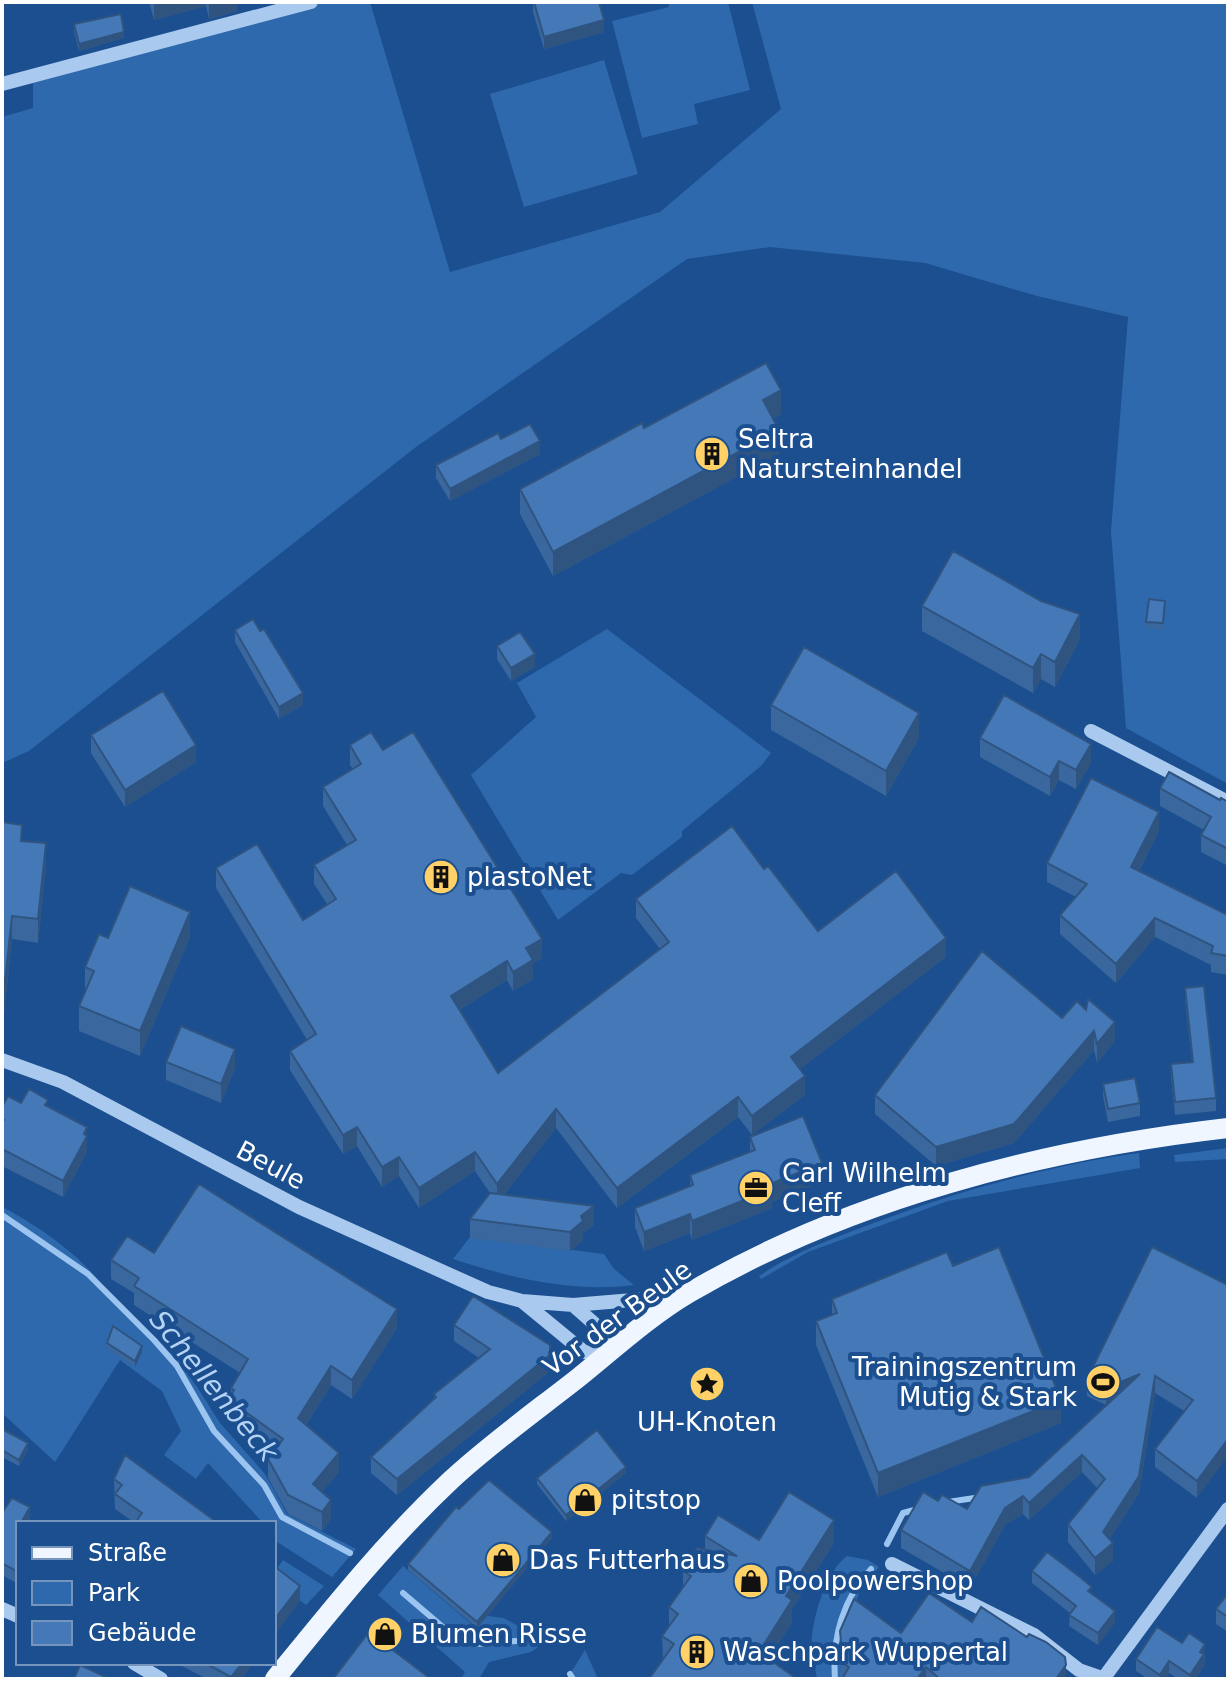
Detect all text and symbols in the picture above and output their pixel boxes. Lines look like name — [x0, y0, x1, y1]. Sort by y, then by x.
place label: Seltra Natursteinhandel — [738, 424, 963, 484]
building icon: Seltra Natursteinhandel — [693, 435, 731, 473]
building icon: plastoNet — [422, 858, 460, 896]
place label: plastoNet — [467, 862, 592, 892]
street label: Beule — [231, 1134, 311, 1196]
place label: Carl Wilhelm Cleff — [782, 1158, 947, 1218]
office icon: Carl Wilhelm Cleff — [737, 1169, 775, 1207]
street label: Vor der Beule — [537, 1254, 697, 1382]
water label: Schellenbeck — [143, 1304, 286, 1470]
place label: Trainingszentrum Mutig & Stark — [851, 1352, 1077, 1412]
sports icon: Trainingszentrum Mutig & Stark — [1084, 1363, 1122, 1401]
place icon: UH-Knoten — [688, 1365, 726, 1403]
place label: UH-Knoten — [637, 1407, 777, 1437]
shop icon: pitstop — [566, 1481, 604, 1519]
place label: pitstop — [611, 1485, 701, 1515]
legend — [16, 1521, 276, 1665]
text: Straße — [88, 1539, 167, 1567]
shop icon: Das Futterhaus — [484, 1541, 522, 1579]
place label: Das Futterhaus — [529, 1545, 726, 1575]
shop icon: Poolpowershop — [732, 1562, 770, 1600]
place label: Poolpowershop — [777, 1566, 974, 1596]
text: Park — [88, 1579, 140, 1607]
shop icon: Blumen Risse — [366, 1615, 404, 1653]
text: Gebäude — [88, 1619, 197, 1647]
place label: Blumen Risse — [411, 1619, 587, 1649]
building icon: Waschpark Wuppertal — [678, 1633, 716, 1671]
place label: Waschpark Wuppertal — [723, 1637, 1008, 1667]

